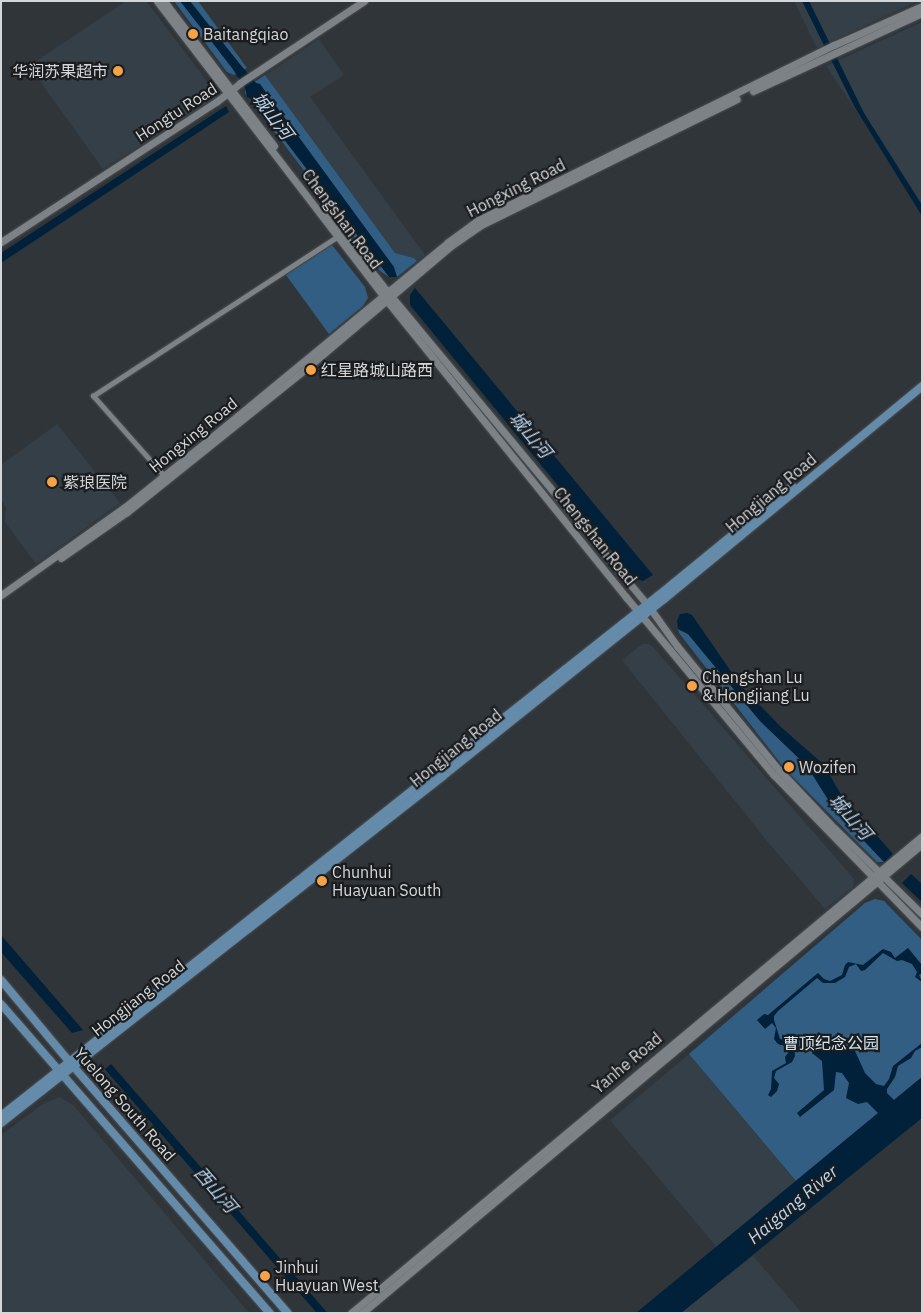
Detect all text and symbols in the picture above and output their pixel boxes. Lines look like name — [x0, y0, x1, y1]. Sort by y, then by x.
place label: Baitangqiao — [203, 24, 288, 44]
marker: Baitangqiao — [187, 28, 199, 40]
place label: 华润苏果超市 — [12, 61, 108, 81]
marker: 华润苏果超市 — [112, 65, 124, 77]
street label: Hongtu Road — [132, 79, 220, 145]
water label: 城山河 — [247, 88, 297, 144]
street label: Hongxing Road — [464, 155, 568, 221]
street label: Chengshan Road — [298, 165, 386, 273]
place label: 红星路城山路西 — [321, 360, 433, 380]
marker: 红星路城山路西 — [305, 364, 317, 376]
street label: Hongxing Road — [145, 394, 241, 476]
water label: 城山河 — [504, 407, 556, 463]
street label: Hongjiang Road — [722, 449, 820, 537]
place label: 紫琅医院 — [63, 472, 127, 492]
marker: 紫琅医院 — [45, 475, 59, 489]
street label: Chengshan Road — [550, 483, 640, 589]
place label: Chengshan Lu & Hongjiang Lu — [702, 667, 810, 705]
marker: Chengshan Lu & Hongjiang Lu — [686, 680, 698, 692]
street label: Hongjiang Road — [406, 705, 506, 791]
place label: Wozifen — [799, 757, 856, 777]
marker: Wozifen — [783, 761, 795, 773]
water label: 城山河 — [824, 790, 876, 844]
place label: Chunhui Huayuan South — [332, 862, 441, 900]
marker: Chunhui Huayuan South — [316, 875, 328, 887]
street label: Hongjiang Road — [88, 956, 188, 1040]
street label: Yanhe Road — [588, 1028, 666, 1098]
park label: 曹顶纪念公园 — [783, 1033, 879, 1053]
street label: Yuelong South Road — [70, 1043, 180, 1165]
water label: Haigang River — [744, 1161, 842, 1249]
water label: 西山河 — [189, 1163, 241, 1217]
place label: Jinhui Huayuan West — [275, 1257, 378, 1295]
marker: Jinhui Huayuan West — [259, 1270, 271, 1282]

